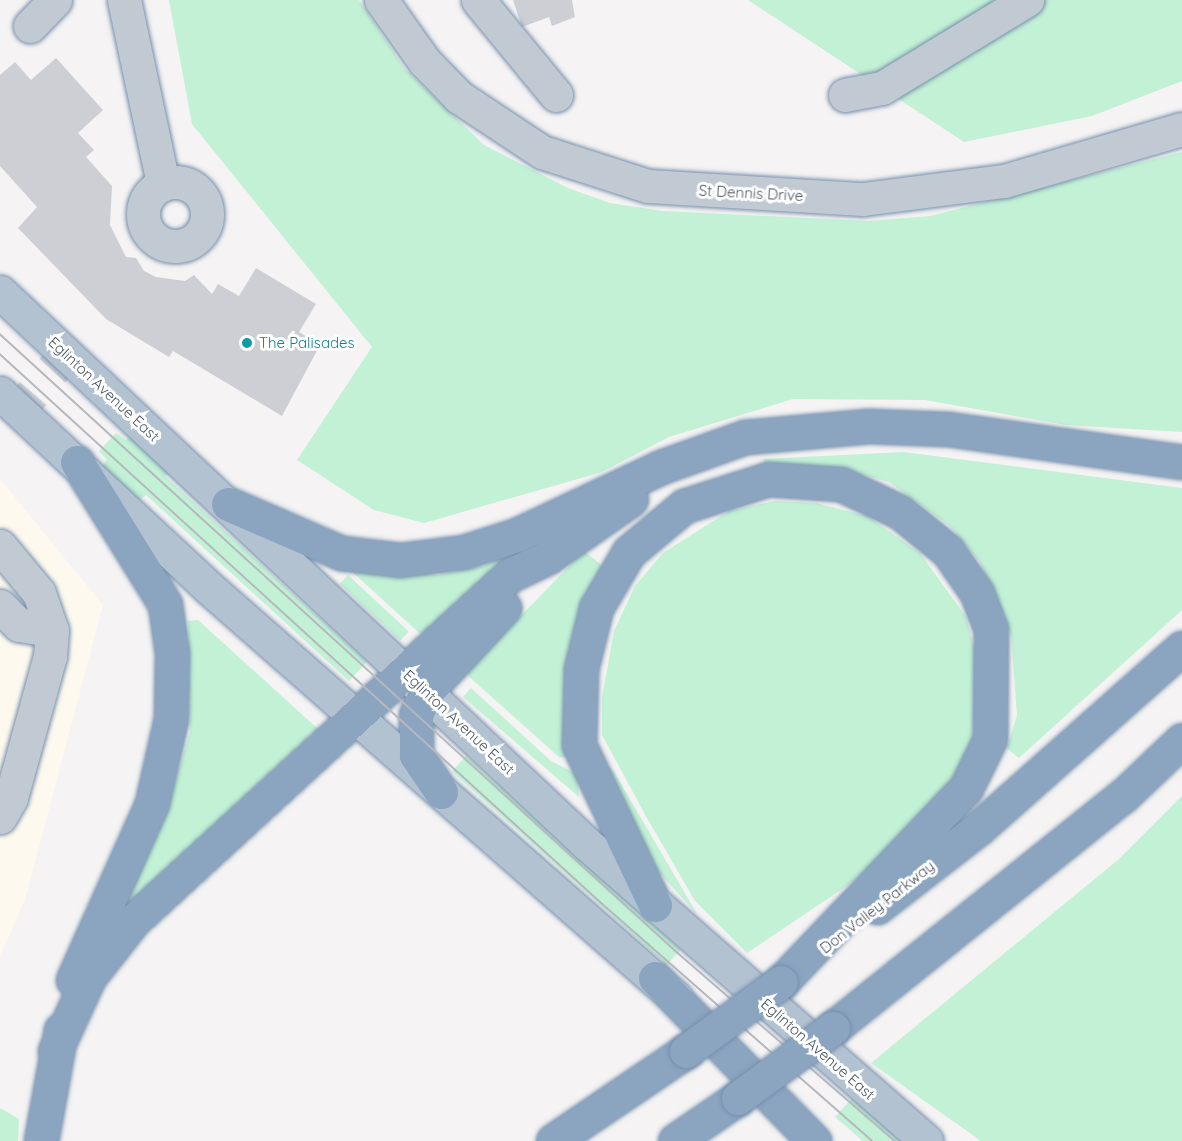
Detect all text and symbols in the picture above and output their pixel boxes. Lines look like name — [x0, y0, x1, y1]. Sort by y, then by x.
street label: St Dennis Drive — [698, 181, 804, 205]
street label: Eglinton Avenue East — [45, 333, 163, 445]
place label: The Palisades — [259, 334, 355, 352]
marker: The Palisades — [240, 336, 254, 350]
street label: Eglinton Avenue East — [400, 666, 518, 778]
street label: Don Valley Parkway — [816, 857, 938, 957]
street label: Eglinton Avenue East — [757, 995, 879, 1103]

